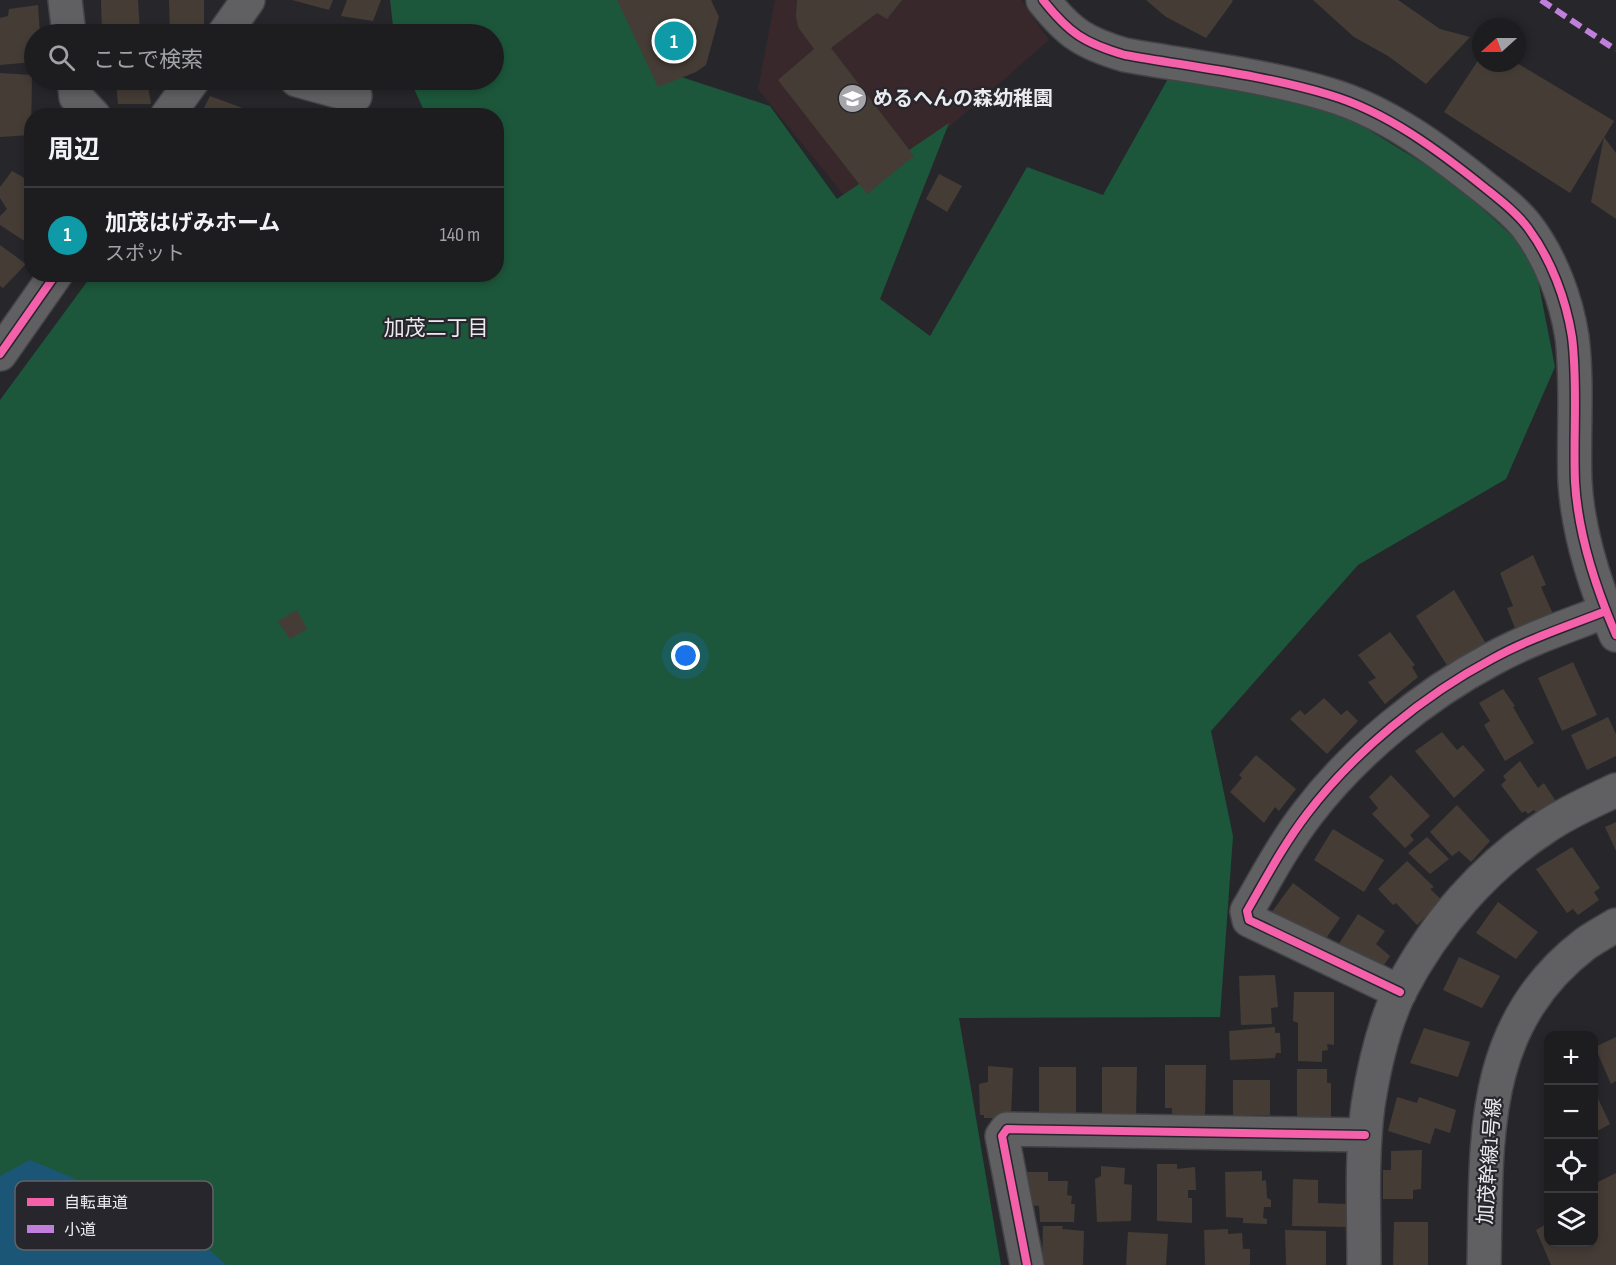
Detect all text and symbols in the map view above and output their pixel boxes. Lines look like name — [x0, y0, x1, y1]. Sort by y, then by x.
pin: 1 — [654, 18, 694, 63]
north arrow — [1472, 18, 1526, 72]
search box — [24, 24, 504, 90]
icon: search — [45, 41, 78, 74]
text: ここで検索 — [93, 47, 203, 74]
school or university icon: めるへんの森幼稚園 — [836, 83, 868, 115]
place label: めるへんの森幼稚園 — [873, 87, 1053, 111]
text: 周辺 — [48, 135, 100, 166]
text: 加茂はげみホーム — [105, 210, 280, 237]
text: 1 — [64, 223, 71, 247]
text: 140 m — [440, 223, 480, 247]
text: スポット — [105, 242, 185, 266]
district label: 加茂二丁目 — [384, 316, 489, 341]
your location — [671, 641, 700, 670]
map controls — [1544, 1031, 1598, 1247]
button: + — [1544, 1031, 1598, 1085]
button: − — [1544, 1085, 1598, 1139]
street label: 加茂幹線1号線 — [1474, 1097, 1506, 1225]
button: locate — [1544, 1139, 1598, 1193]
legend — [15, 1181, 213, 1250]
button: layers — [1544, 1193, 1598, 1247]
text: 自転車道 — [64, 1194, 128, 1213]
text: 小道 — [64, 1221, 96, 1240]

